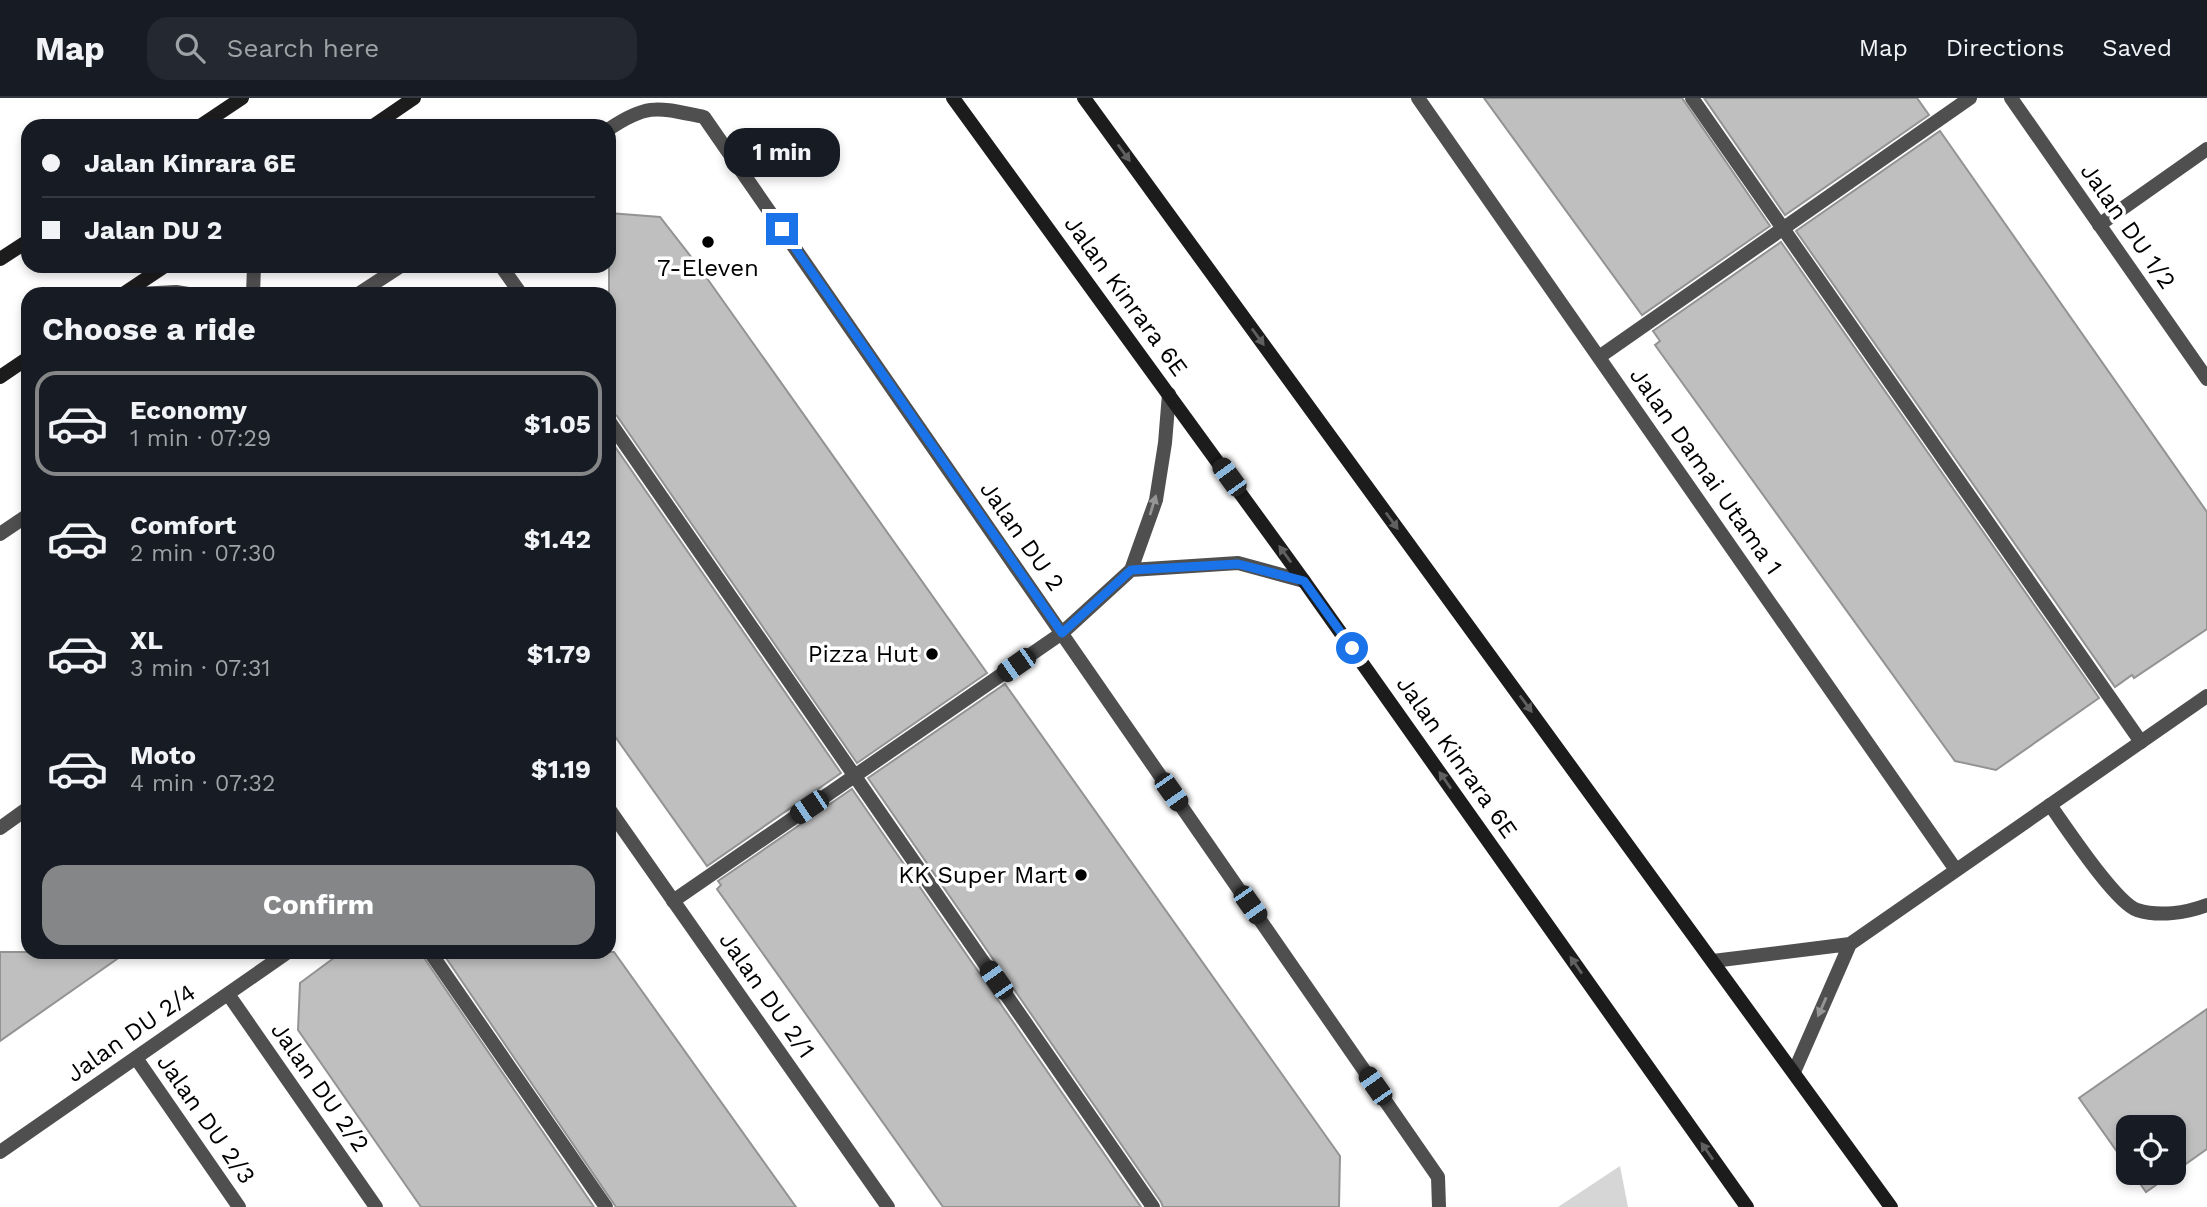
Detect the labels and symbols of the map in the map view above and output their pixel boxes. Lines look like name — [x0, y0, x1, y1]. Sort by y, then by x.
callout: 1 min — [724, 128, 840, 176]
one-way arrow — [1117, 144, 1131, 162]
street label: Jalan DU 1/2 — [2075, 158, 2181, 294]
street label: Jalan Kinrara 6E — [1058, 210, 1194, 382]
route end — [766, 213, 798, 245]
marker: 7-Eleven — [700, 234, 716, 250]
place label: 7-Eleven — [657, 254, 759, 282]
one-way arrow — [1251, 328, 1265, 346]
street label: Jalan Damai Utama 1 — [1624, 362, 1788, 580]
car — [1209, 454, 1250, 500]
street label: Jalan DU 2 — [974, 476, 1070, 596]
one-way arrow — [1149, 495, 1159, 516]
one-way arrow — [1385, 512, 1399, 530]
one-way arrow — [1278, 545, 1292, 563]
route start — [1336, 632, 1368, 664]
place label: Pizza Hut — [808, 640, 918, 668]
car — [993, 644, 1040, 686]
marker: Pizza Hut — [924, 646, 940, 662]
street label: Jalan Kinrara 6E — [1391, 671, 1523, 843]
one-way arrow — [1519, 695, 1534, 713]
car — [1151, 769, 1192, 815]
one-way arrow — [1438, 771, 1452, 789]
car — [786, 787, 833, 827]
place label: KK Super Mart — [898, 861, 1067, 889]
marker: KK Super Mart — [1073, 867, 1089, 883]
car — [1230, 882, 1271, 928]
street label: Jalan DU 2/1 — [713, 927, 821, 1063]
one-way arrow — [1569, 956, 1583, 974]
car — [976, 957, 1017, 1003]
street label: Jalan DU 2/4 — [61, 978, 201, 1088]
one-way arrow — [1817, 997, 1828, 1018]
street label: Jalan DU 2/2 — [265, 1017, 375, 1157]
street label: Jalan DU 2/3 — [151, 1049, 261, 1189]
car — [1355, 1063, 1396, 1109]
one-way arrow — [1700, 1142, 1714, 1160]

